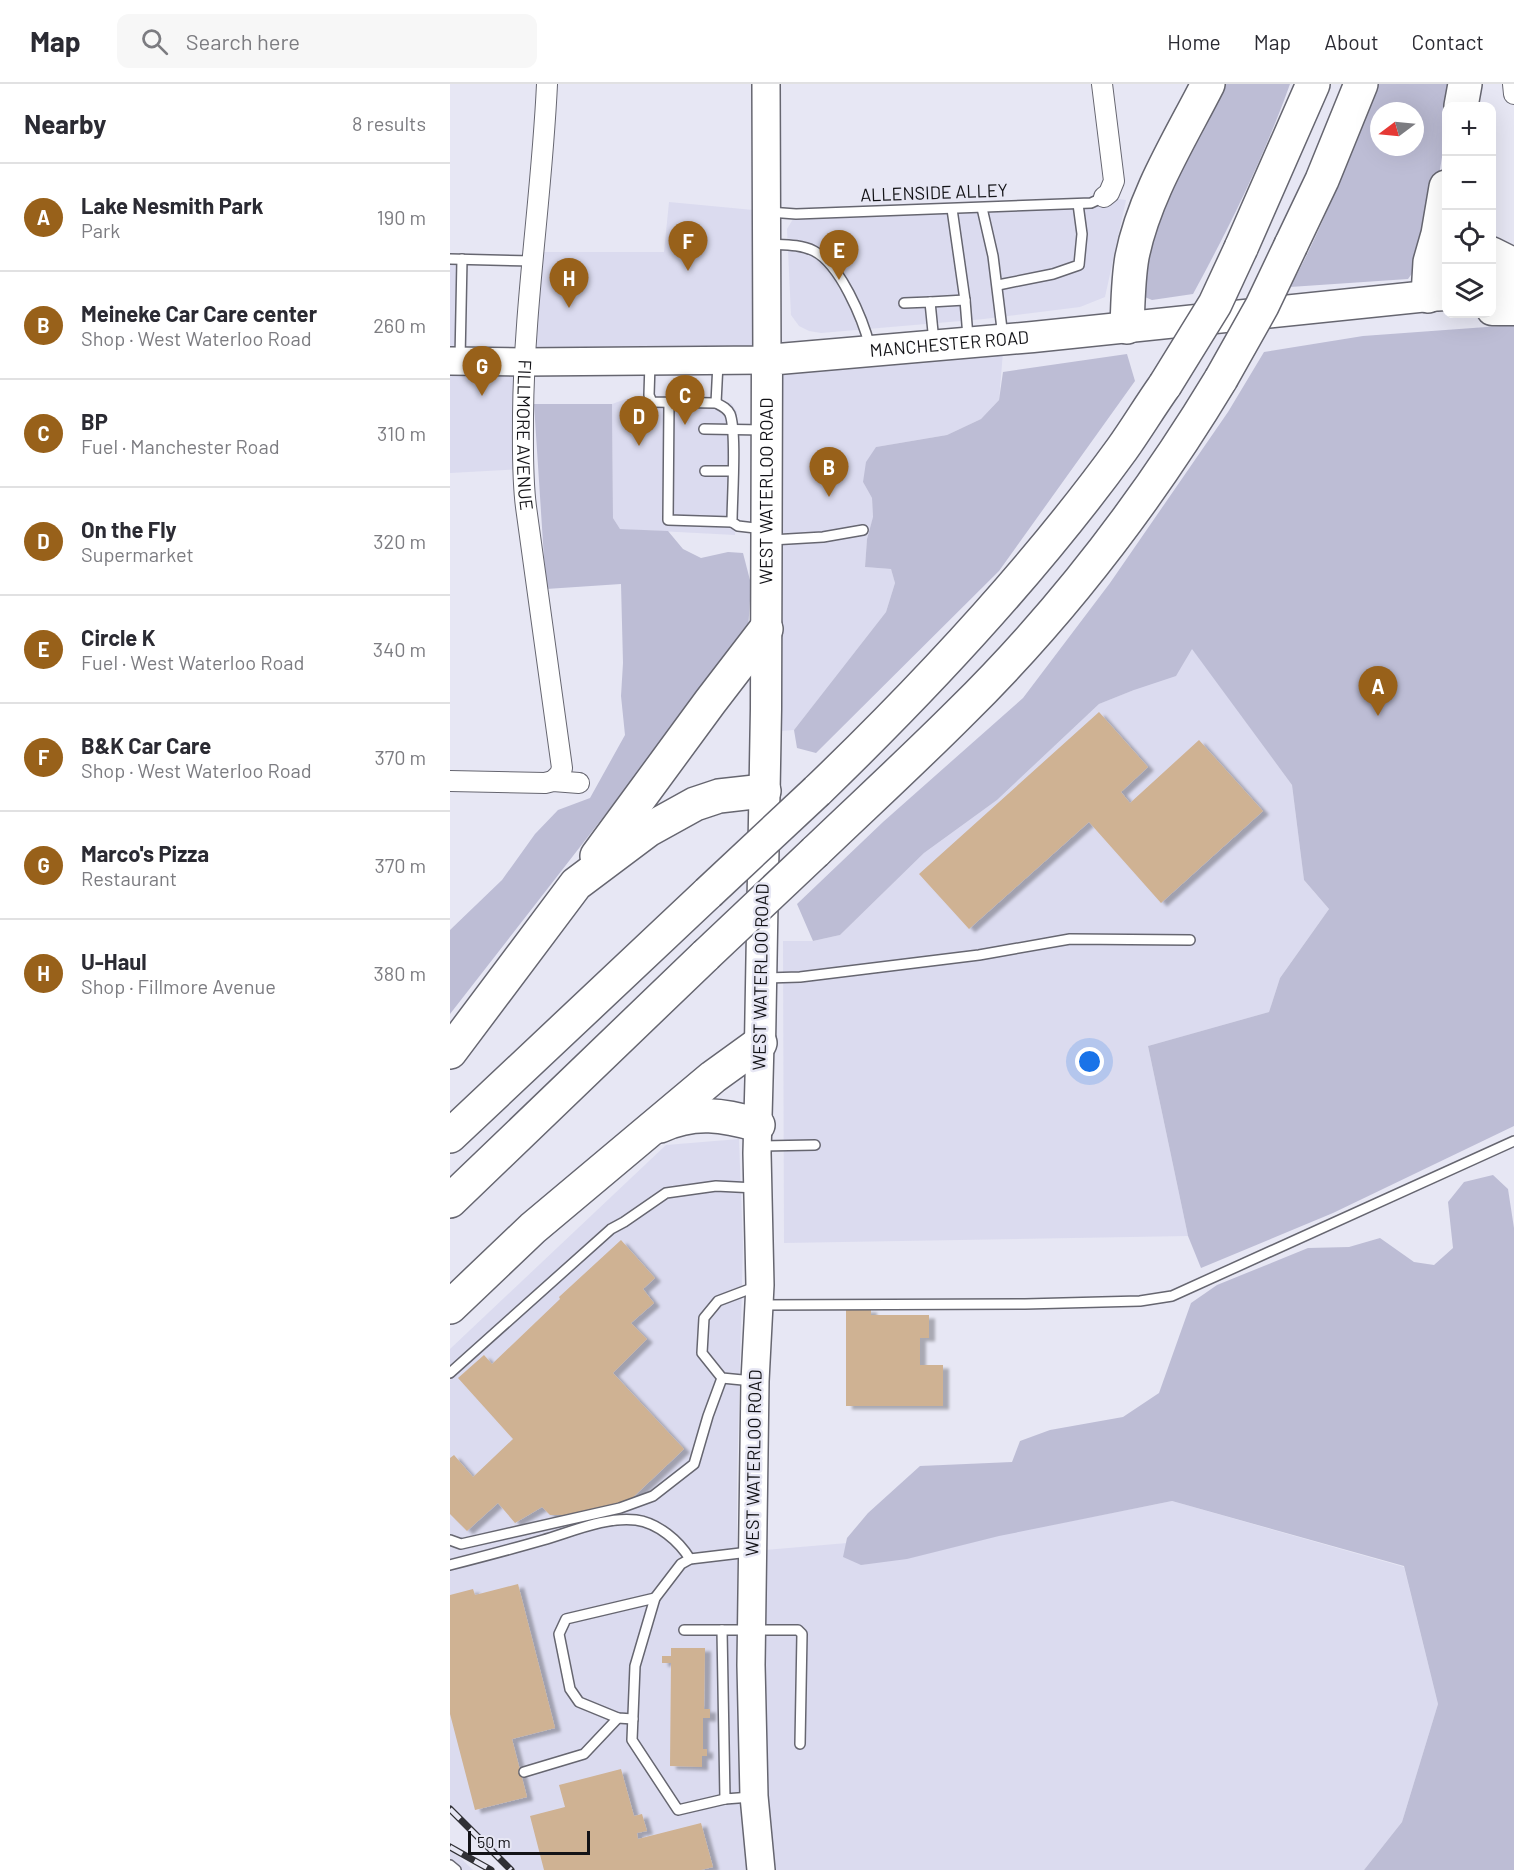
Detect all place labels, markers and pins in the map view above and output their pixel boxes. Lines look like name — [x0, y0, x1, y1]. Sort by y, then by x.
pin: F — [668, 222, 708, 271]
pin: E — [820, 230, 858, 280]
pin: H — [550, 258, 588, 308]
pin: G — [462, 346, 501, 396]
pin: C — [666, 376, 704, 425]
pin: D — [620, 396, 658, 446]
pin: B — [810, 448, 848, 497]
pin: A — [1358, 666, 1398, 716]

